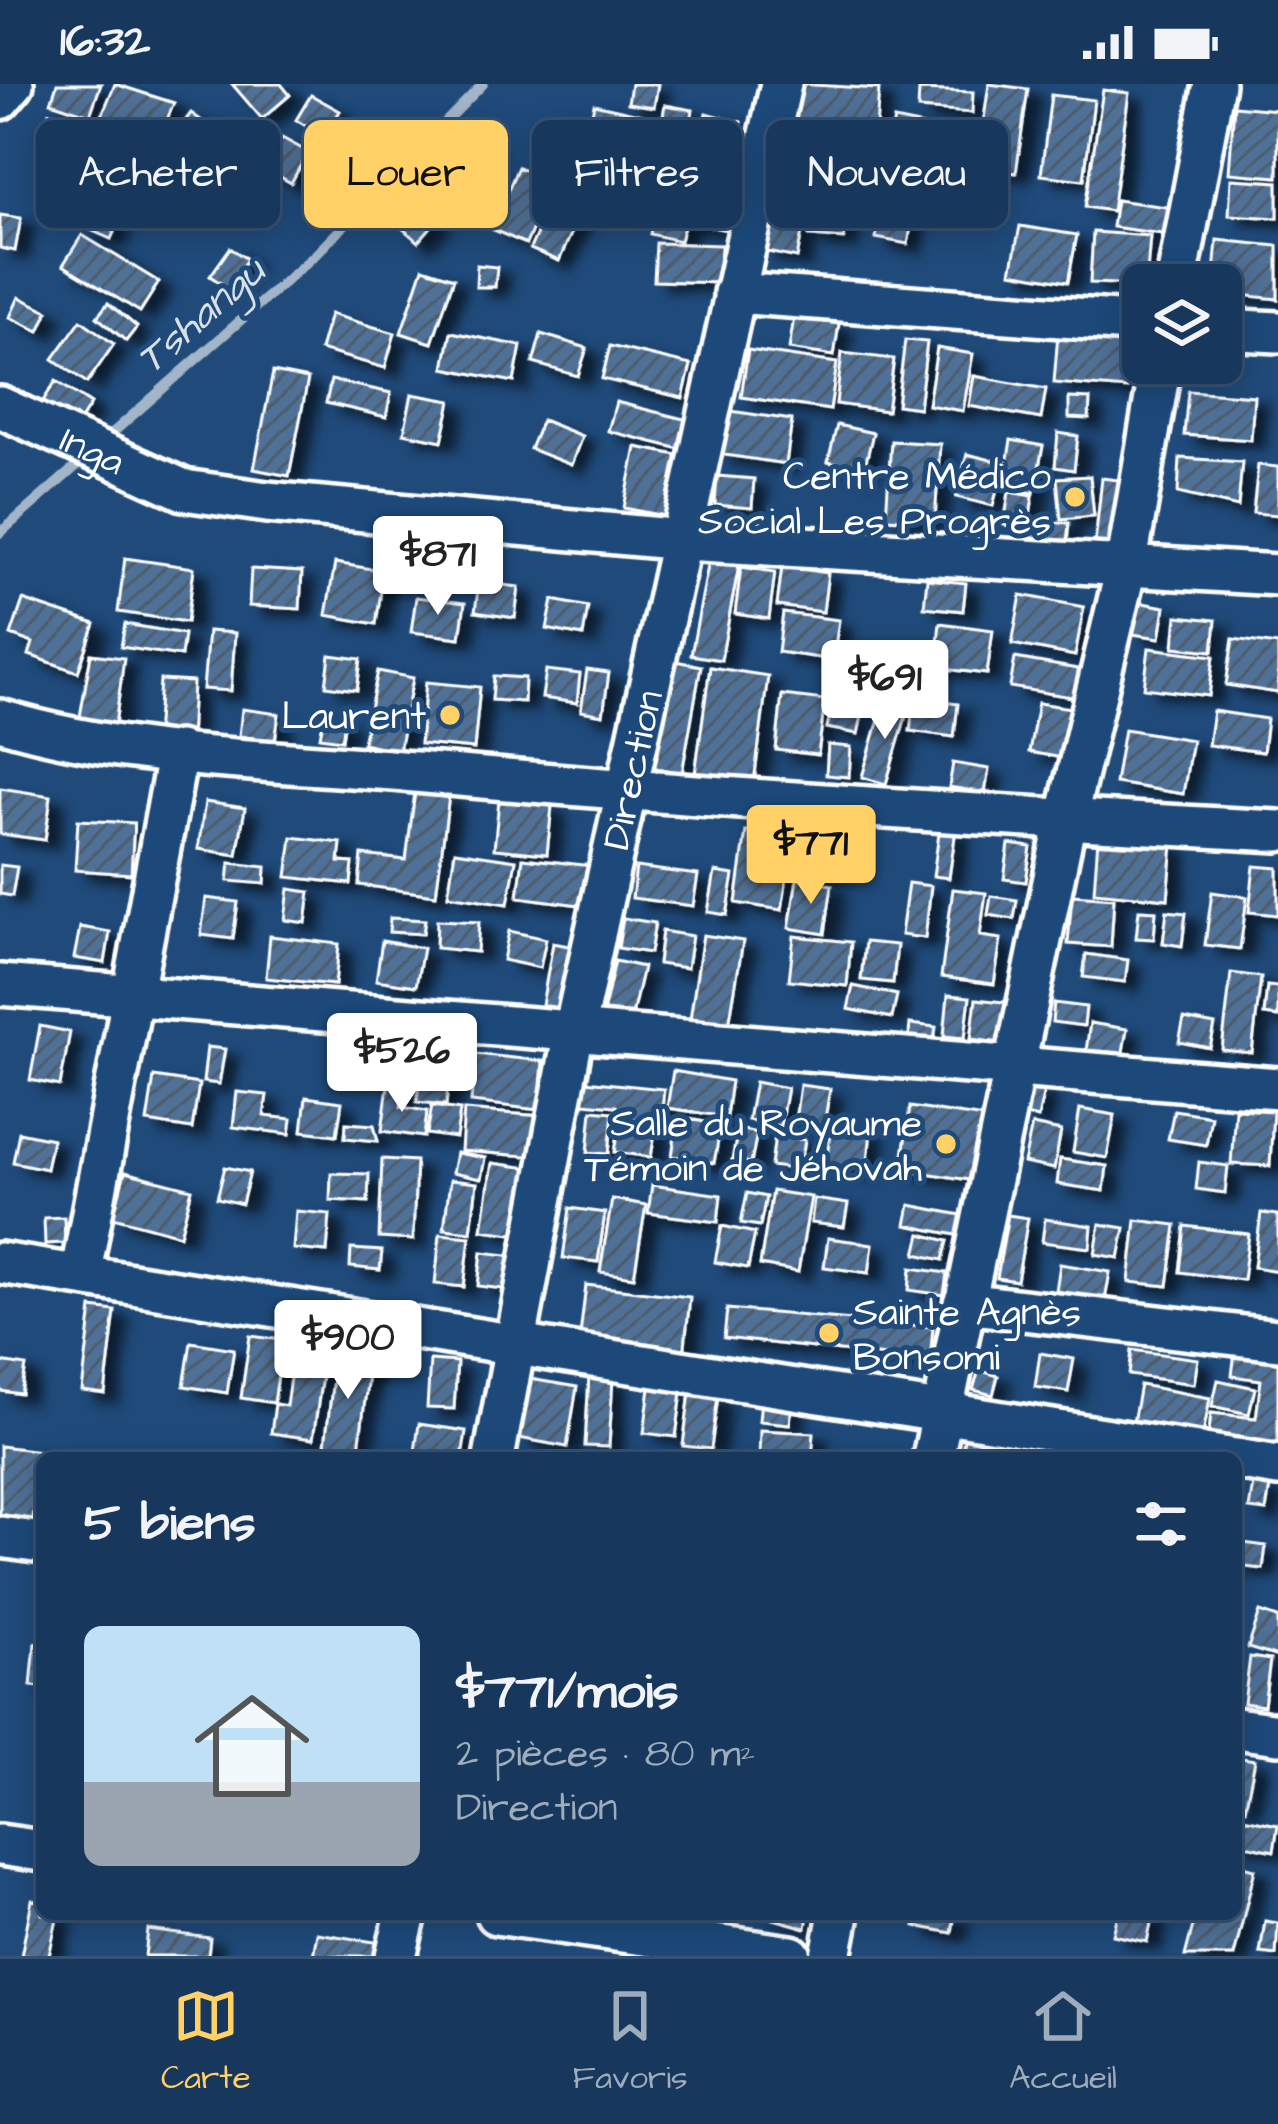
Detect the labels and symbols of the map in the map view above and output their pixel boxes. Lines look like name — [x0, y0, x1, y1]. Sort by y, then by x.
water label: Tshangu — [124, 242, 281, 389]
street label: Inga — [51, 414, 133, 490]
place label: Centre Médico Social Les Progrès — [698, 451, 1051, 550]
marker: Centre Médico Social Les Progrès — [1062, 484, 1088, 510]
pin: $871 — [367, 516, 509, 618]
pin: $691 — [814, 640, 956, 742]
street label: Direction — [590, 686, 678, 855]
place label: Laurent — [281, 691, 426, 745]
marker: Laurent — [437, 702, 463, 728]
pin: $771 — [740, 805, 882, 907]
pin: $526 — [331, 1013, 473, 1115]
place label: Salle du Royaume Témoin de Jéhovah — [584, 1098, 922, 1197]
marker: Salle du Royaume Témoin de Jéhovah — [933, 1131, 959, 1157]
place label: Sainte Agnès Bonsomi — [853, 1287, 1081, 1386]
pin: $900 — [277, 1300, 419, 1402]
marker: Sainte Agnès Bonsomi — [816, 1320, 842, 1346]

